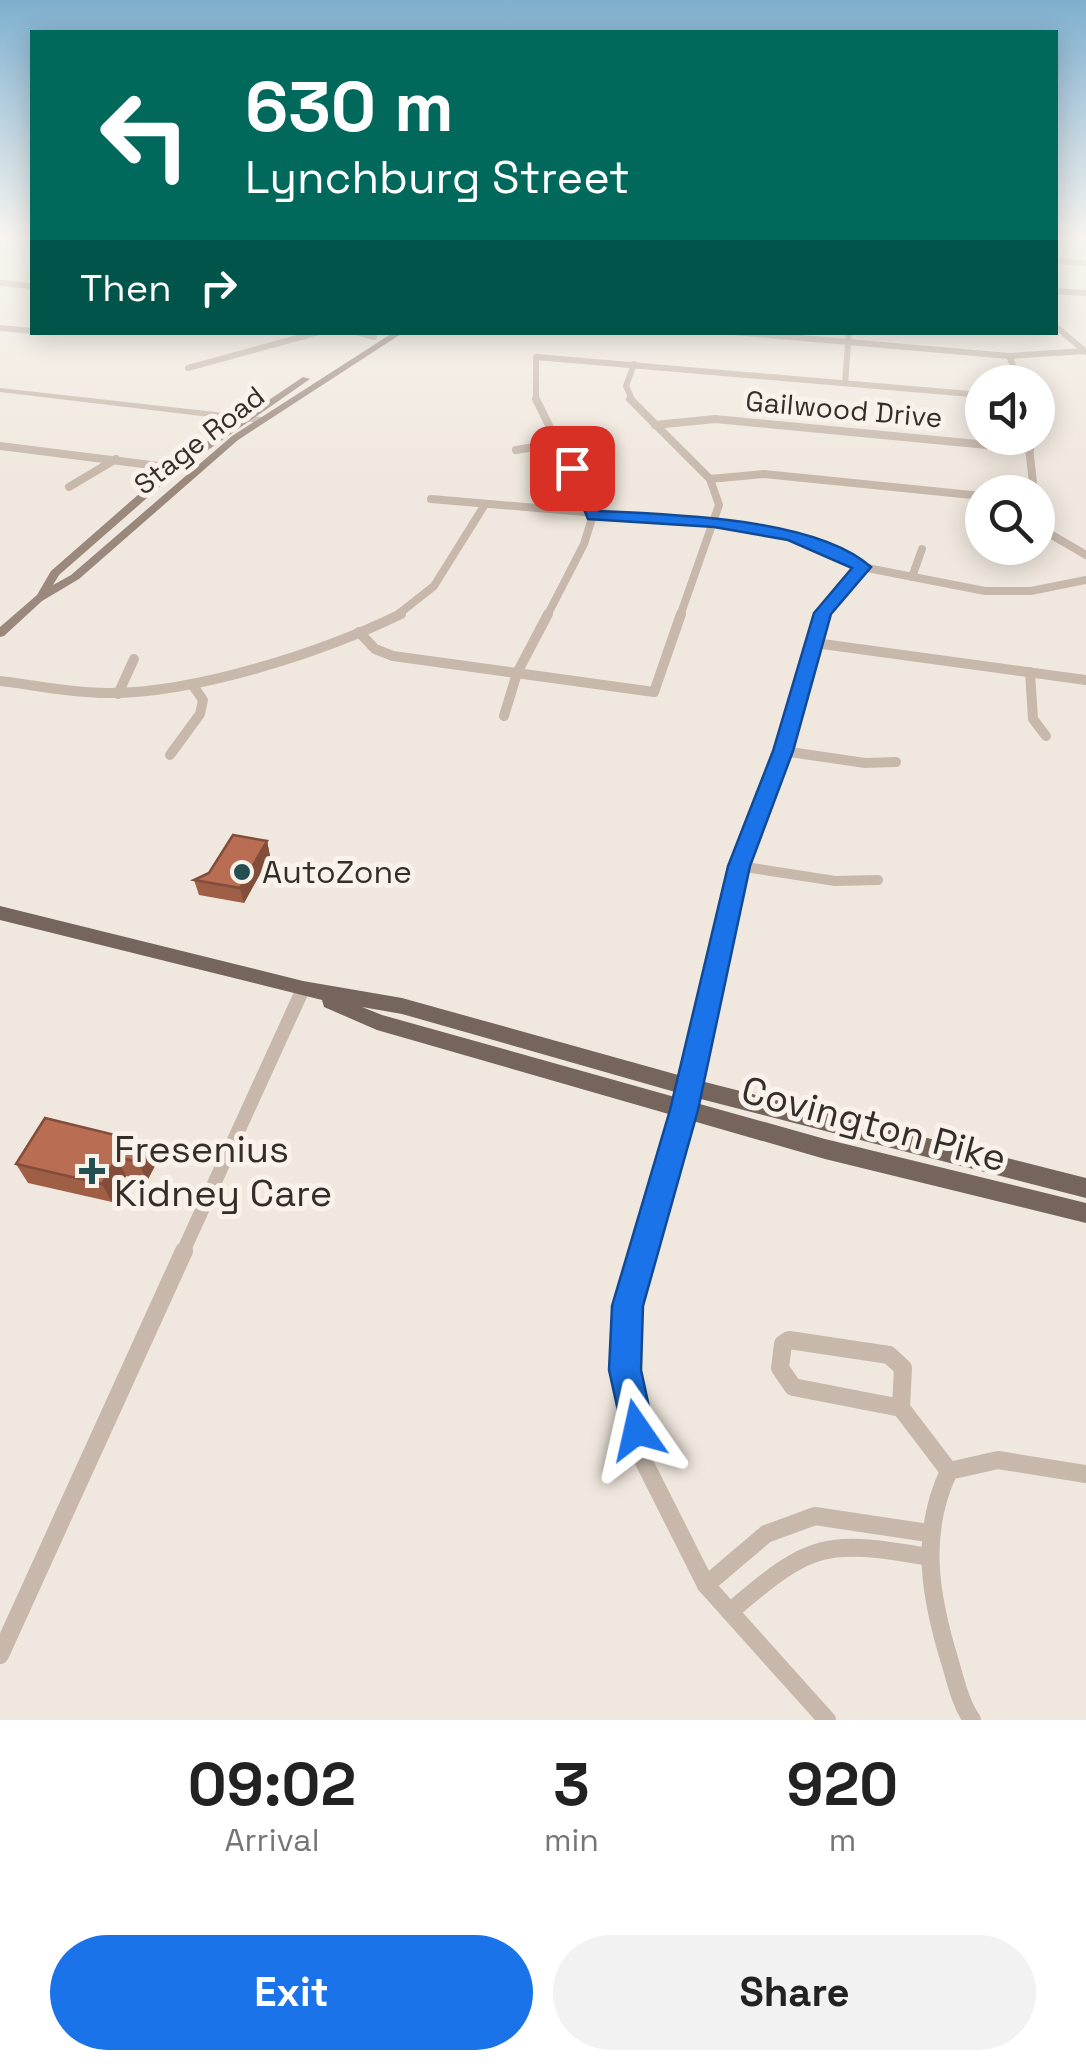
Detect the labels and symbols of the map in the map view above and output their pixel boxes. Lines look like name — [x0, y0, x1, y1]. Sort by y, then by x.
street label: Stage Road — [126, 378, 272, 502]
street label: Gailwood Drive — [744, 382, 944, 436]
pin — [530, 426, 615, 511]
place label: AutoZone — [262, 852, 412, 892]
marker: AutoZone — [231, 861, 253, 883]
street label: Covington Pike — [736, 1066, 1012, 1182]
place label: Fresenius Kidney Care — [114, 1125, 332, 1217]
marker: Fresenius Kidney Care — [79, 1158, 105, 1184]
position arrow — [585, 1378, 689, 1482]

